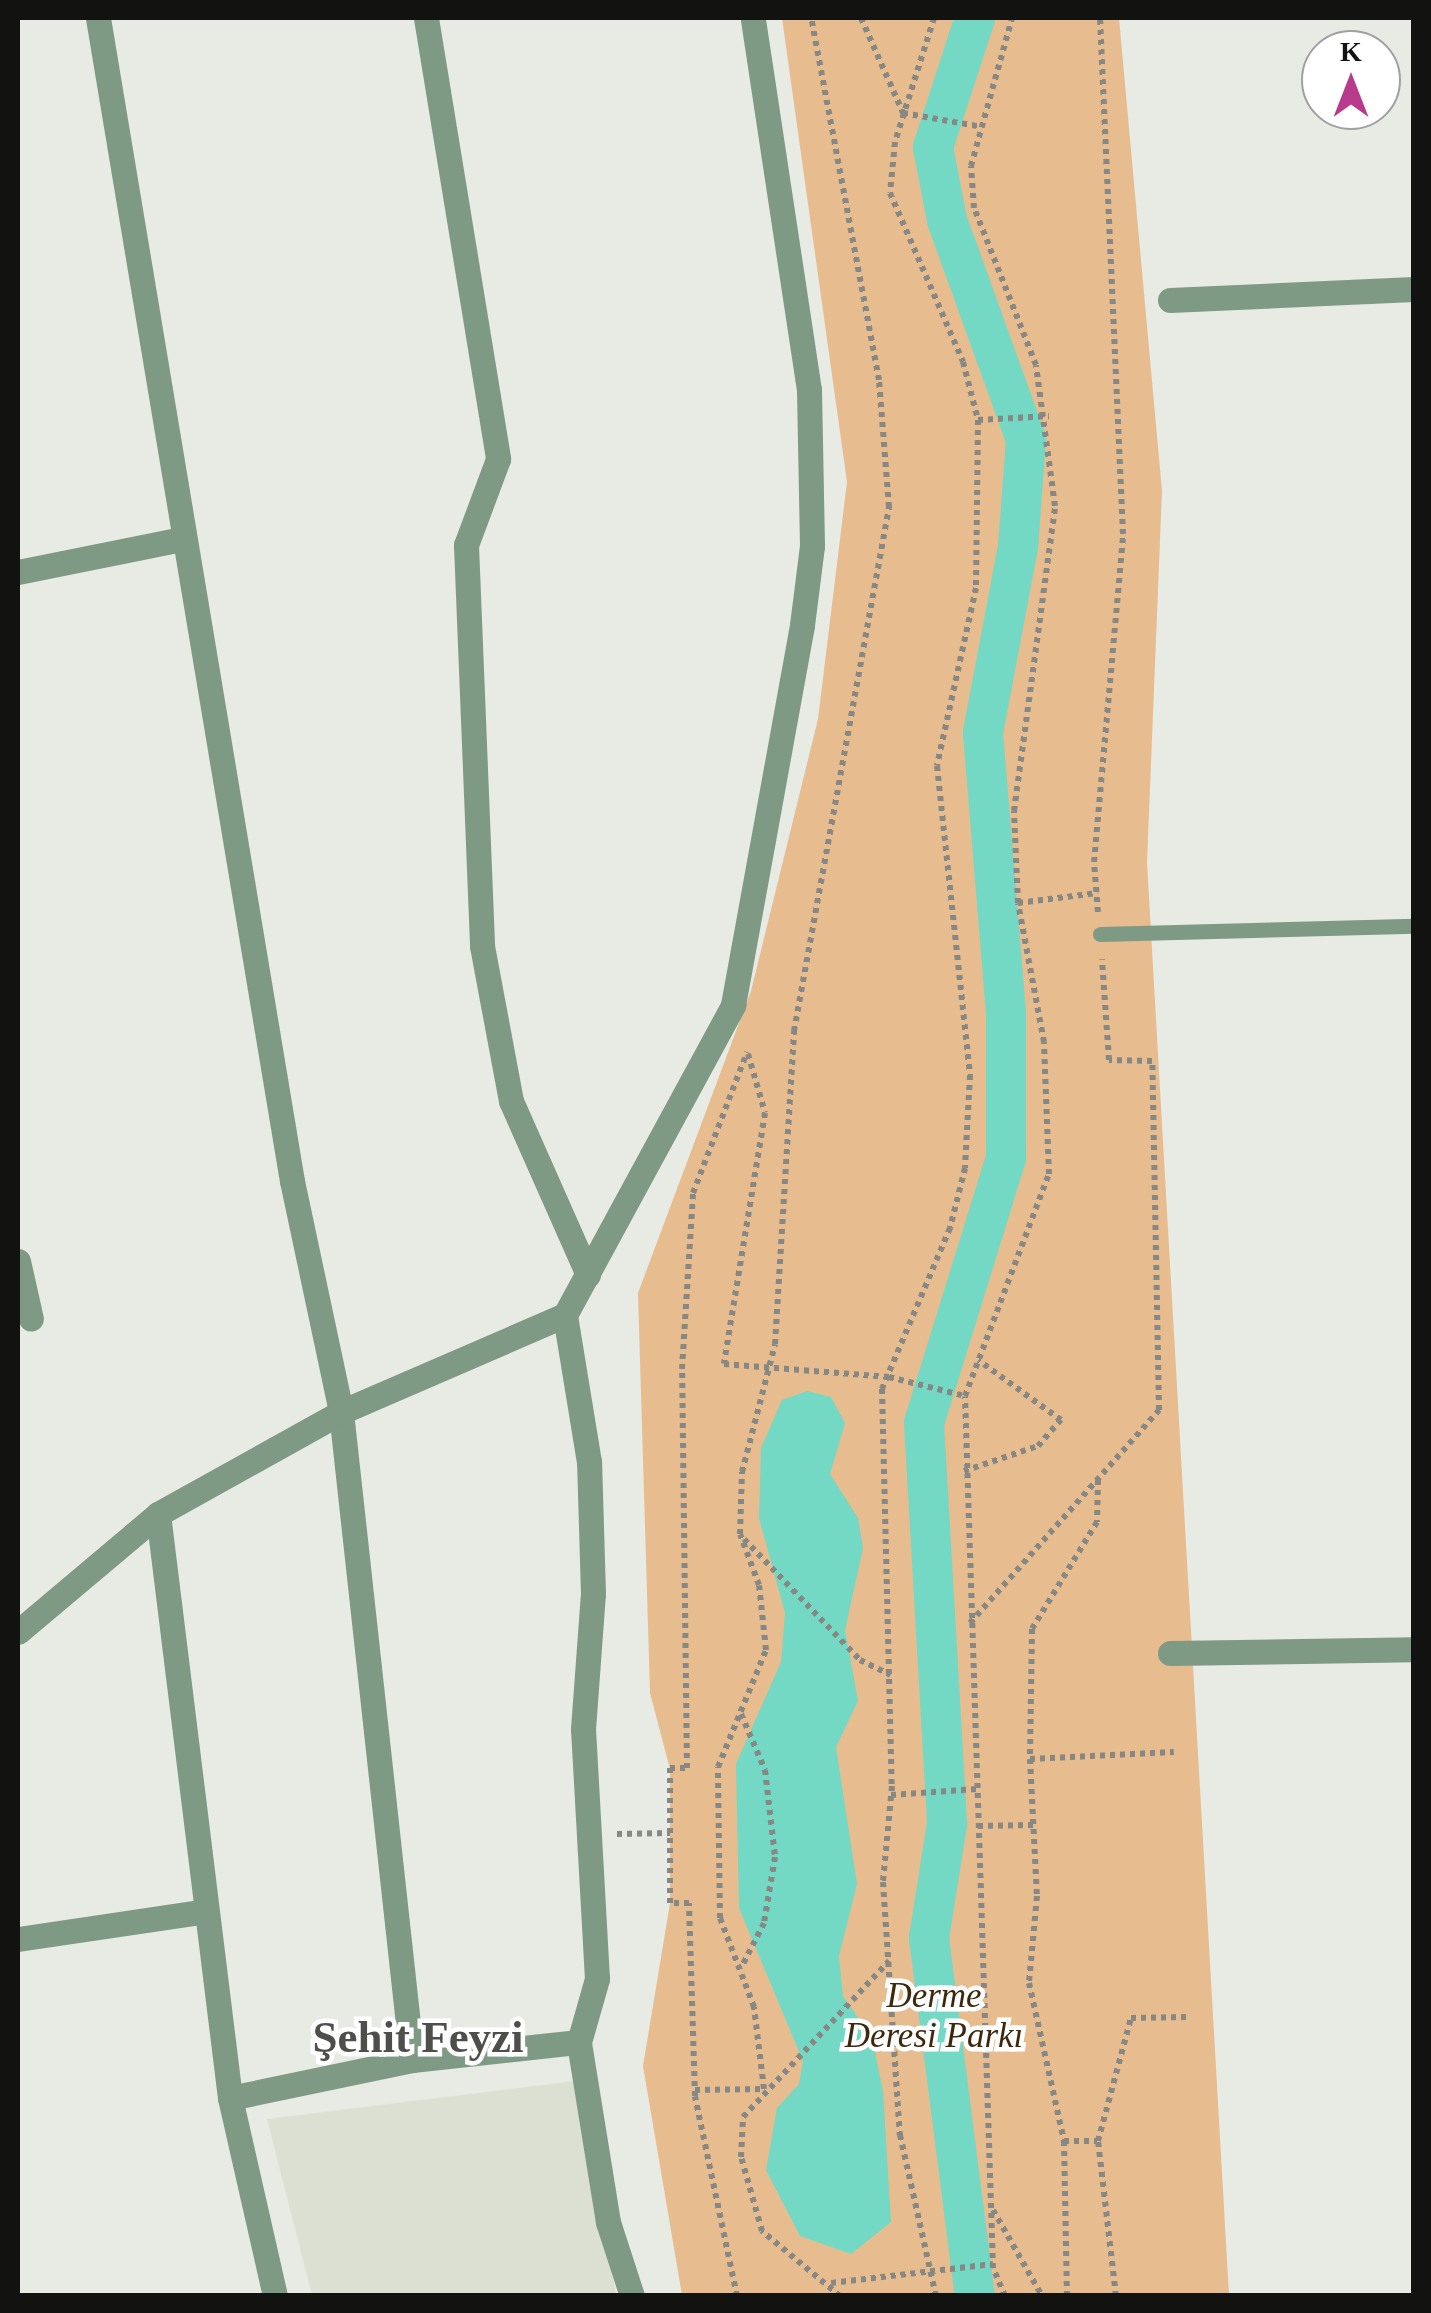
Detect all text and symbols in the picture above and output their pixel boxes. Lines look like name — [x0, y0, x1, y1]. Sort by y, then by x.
north arrow — [1301, 30, 1401, 130]
text: K — [1340, 36, 1362, 67]
park label: Derme Deresi Parkı — [845, 1975, 1023, 2057]
district label: Şehit Feyzi — [312, 2011, 524, 2065]

